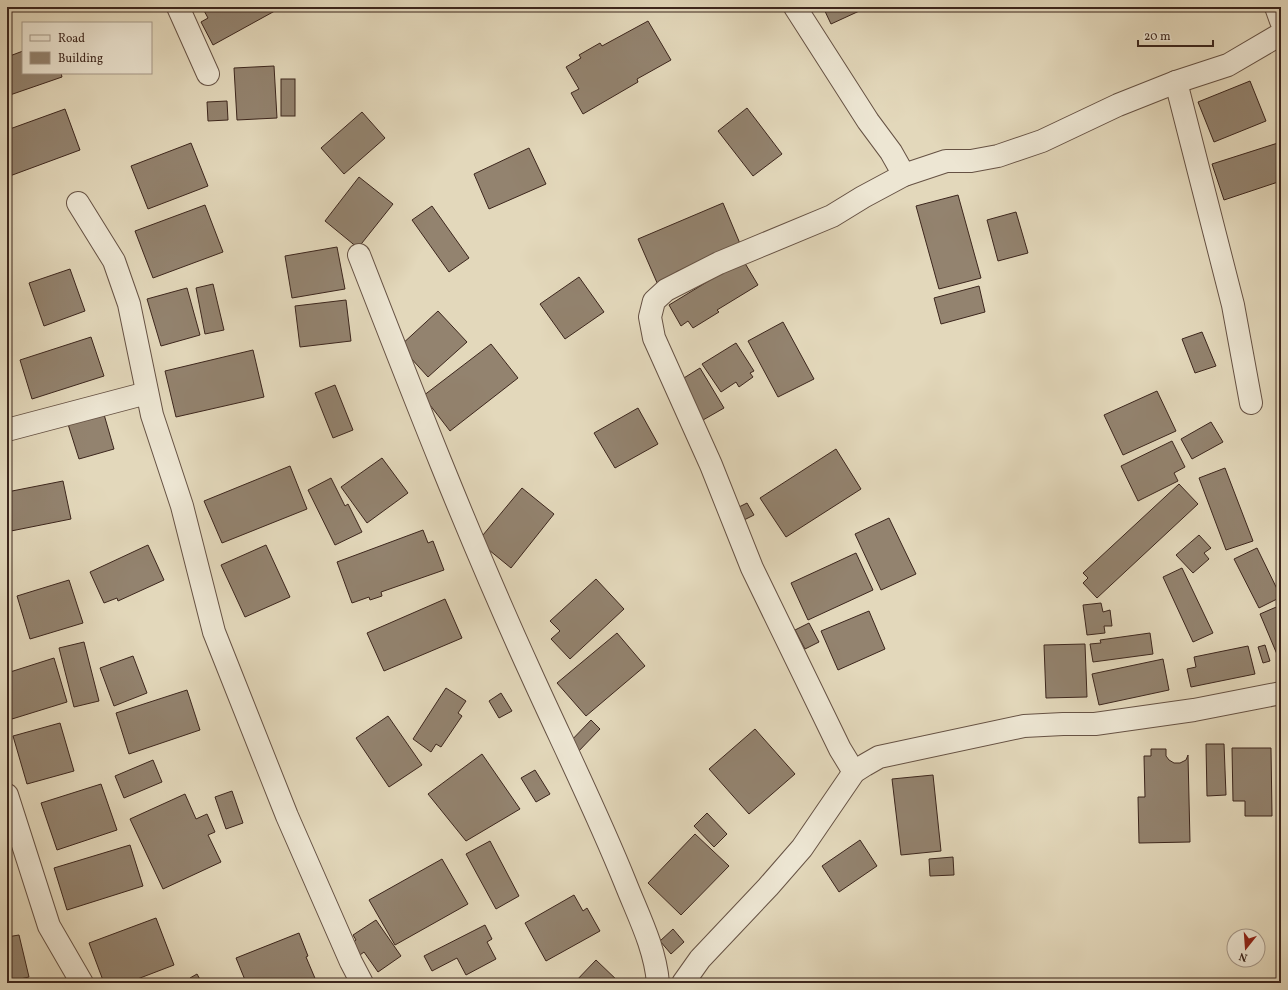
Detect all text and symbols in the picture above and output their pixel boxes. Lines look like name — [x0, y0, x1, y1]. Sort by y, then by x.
legend — [22, 22, 152, 74]
scale bar — [1138, 22, 1213, 48]
text: 20 m — [1144, 29, 1171, 45]
text: Road — [58, 31, 85, 47]
text: Building — [58, 51, 103, 67]
north arrow — [1226, 928, 1266, 968]
text: N — [1237, 948, 1250, 964]

